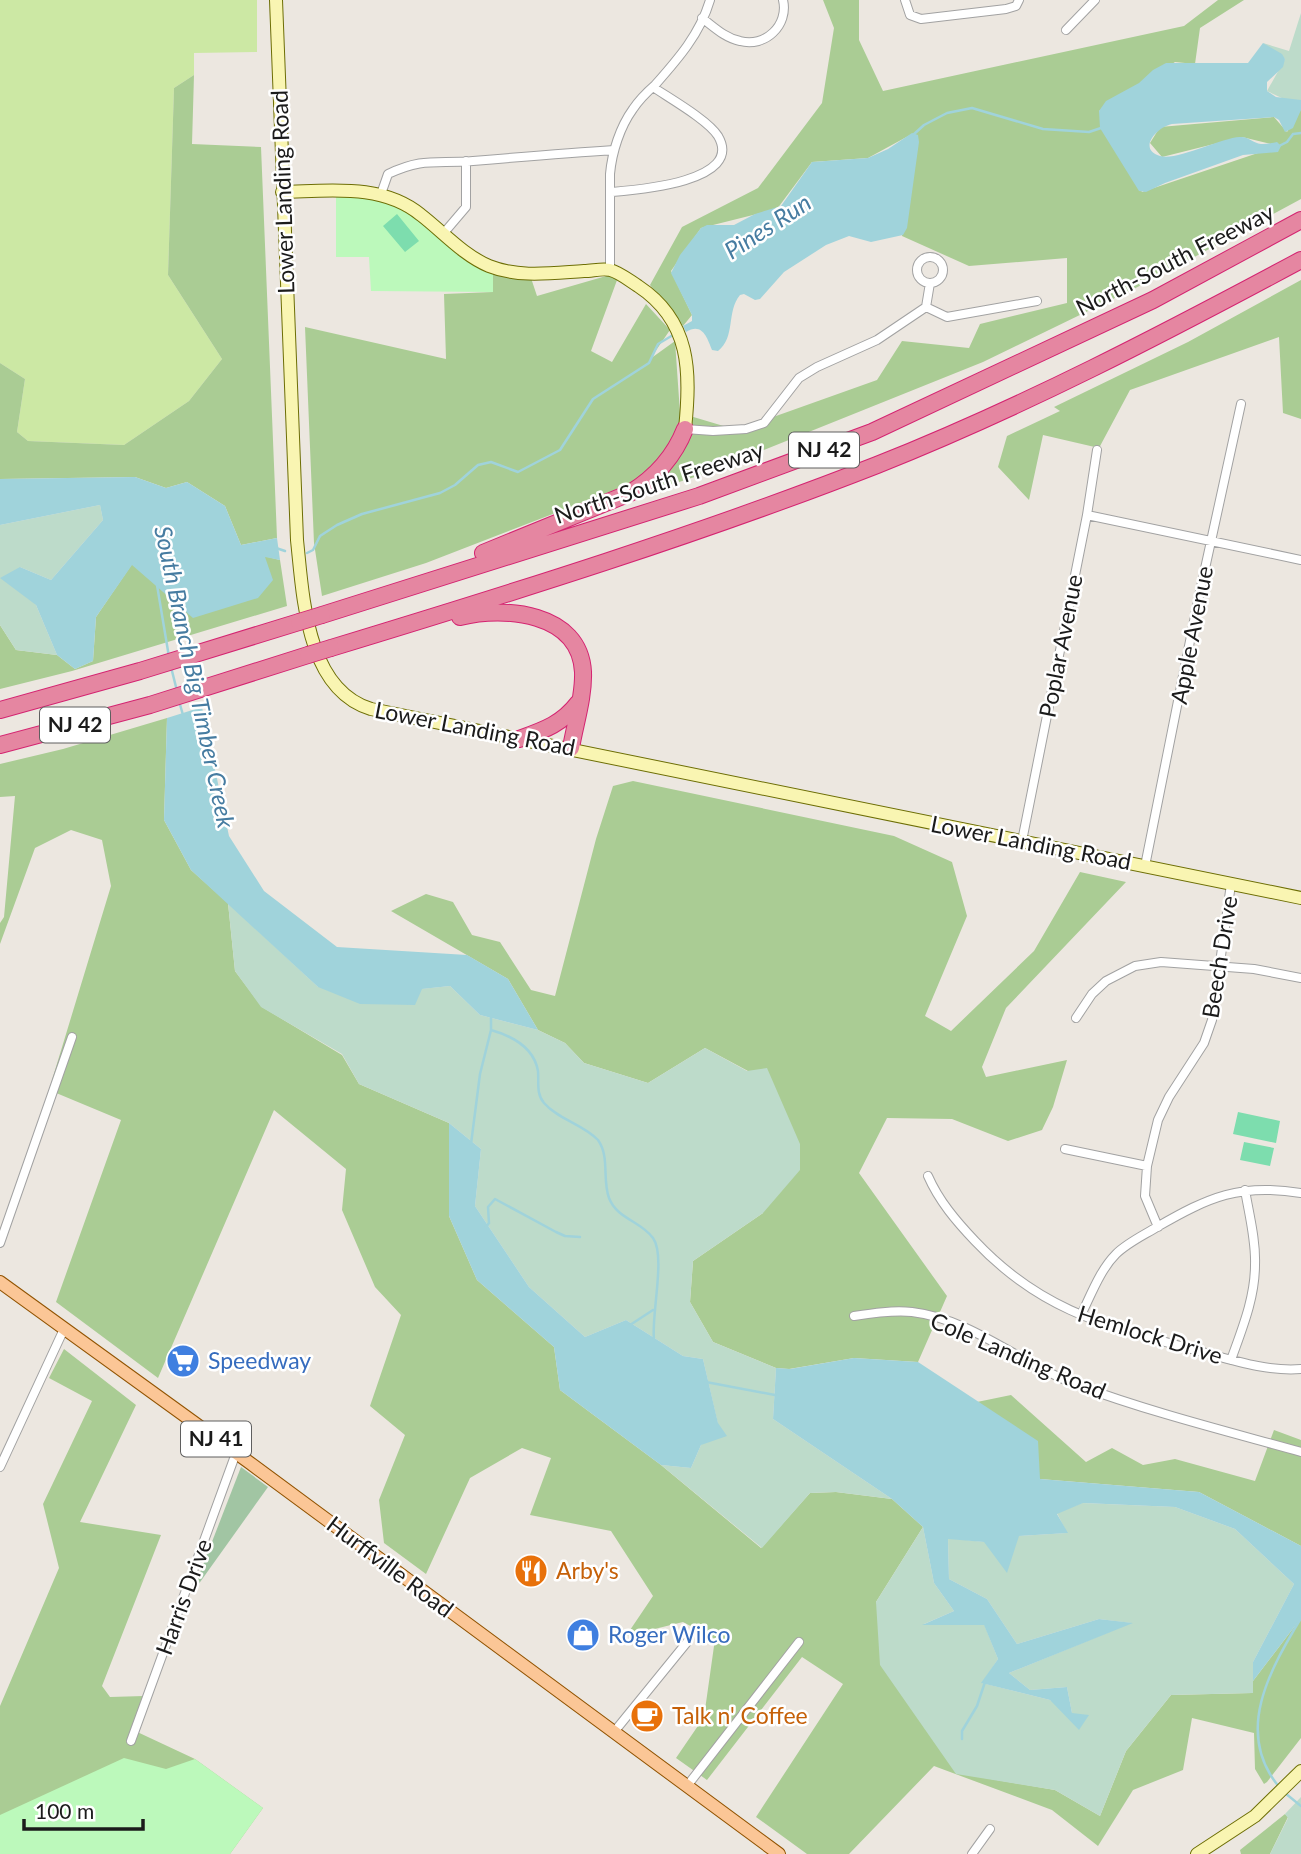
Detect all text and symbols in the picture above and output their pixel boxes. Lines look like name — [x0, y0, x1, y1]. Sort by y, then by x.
street label: Lower Landing Road — [264, 90, 300, 294]
water label: Pines Run — [718, 187, 816, 264]
street label: North-South Freeway — [1071, 197, 1278, 321]
road number: NJ 42 — [789, 433, 859, 468]
street label: North-South Freeway — [550, 435, 767, 529]
water label: South Branch Big Timber Creek — [149, 523, 242, 831]
street label: Apple Avenue — [1164, 563, 1218, 706]
street label: Poplar Avenue — [1032, 572, 1088, 720]
street label: Lower Landing Road — [372, 695, 578, 761]
road number: NJ 42 — [40, 708, 110, 742]
street label: Lower Landing Road — [928, 809, 1134, 875]
street label: Beech Drive — [1196, 894, 1243, 1020]
street label: Hemlock Drive — [1074, 1299, 1226, 1369]
street label: Cole Landing Road — [926, 1306, 1110, 1405]
supermarket icon: Speedway — [164, 1342, 202, 1380]
place label: Speedway — [208, 1346, 311, 1374]
road number: NJ 41 — [181, 1422, 251, 1456]
street label: Hurffville Road — [322, 1510, 459, 1623]
street label: Harris Drive — [149, 1535, 217, 1659]
restaurant icon: Arby's — [512, 1552, 550, 1590]
place label: Arby's — [556, 1556, 619, 1584]
shop icon: Roger Wilco — [564, 1616, 602, 1654]
place label: Roger Wilco — [608, 1620, 731, 1648]
cafe icon: Talk n' Coffee — [628, 1697, 666, 1735]
place label: Talk n' Coffee — [672, 1701, 808, 1729]
scale bar — [24, 1787, 144, 1831]
text: 100 m — [35, 1798, 94, 1823]

